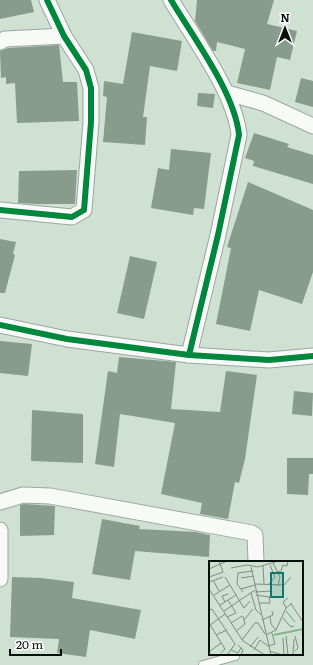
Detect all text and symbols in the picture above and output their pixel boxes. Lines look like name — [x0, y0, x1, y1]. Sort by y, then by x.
north arrow — [265, 8, 305, 48]
text: N — [280, 9, 290, 25]
inset map — [209, 561, 303, 655]
scale bar — [10, 631, 61, 657]
text: 20 m — [16, 635, 43, 653]

